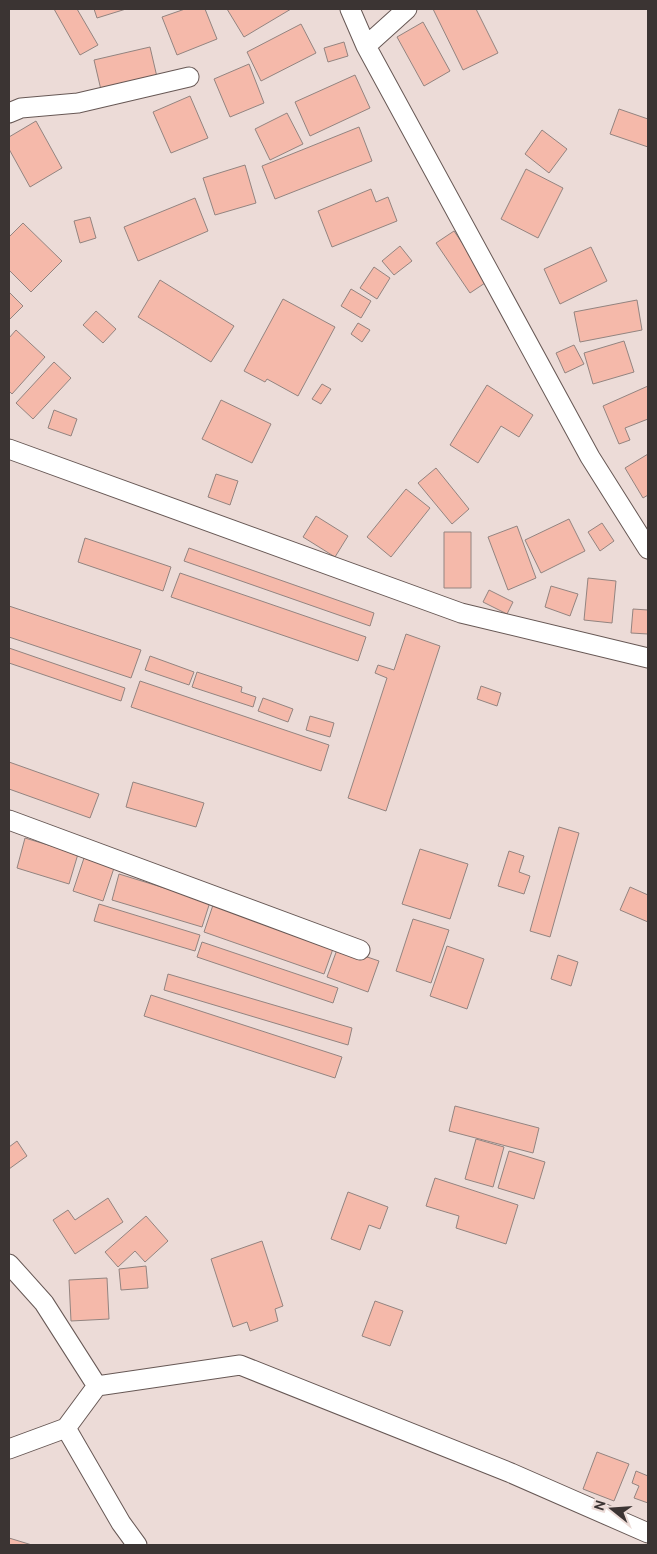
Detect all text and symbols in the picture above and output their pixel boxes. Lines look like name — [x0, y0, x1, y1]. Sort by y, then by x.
north arrow — [587, 1484, 637, 1534]
text: N — [590, 1498, 610, 1513]

